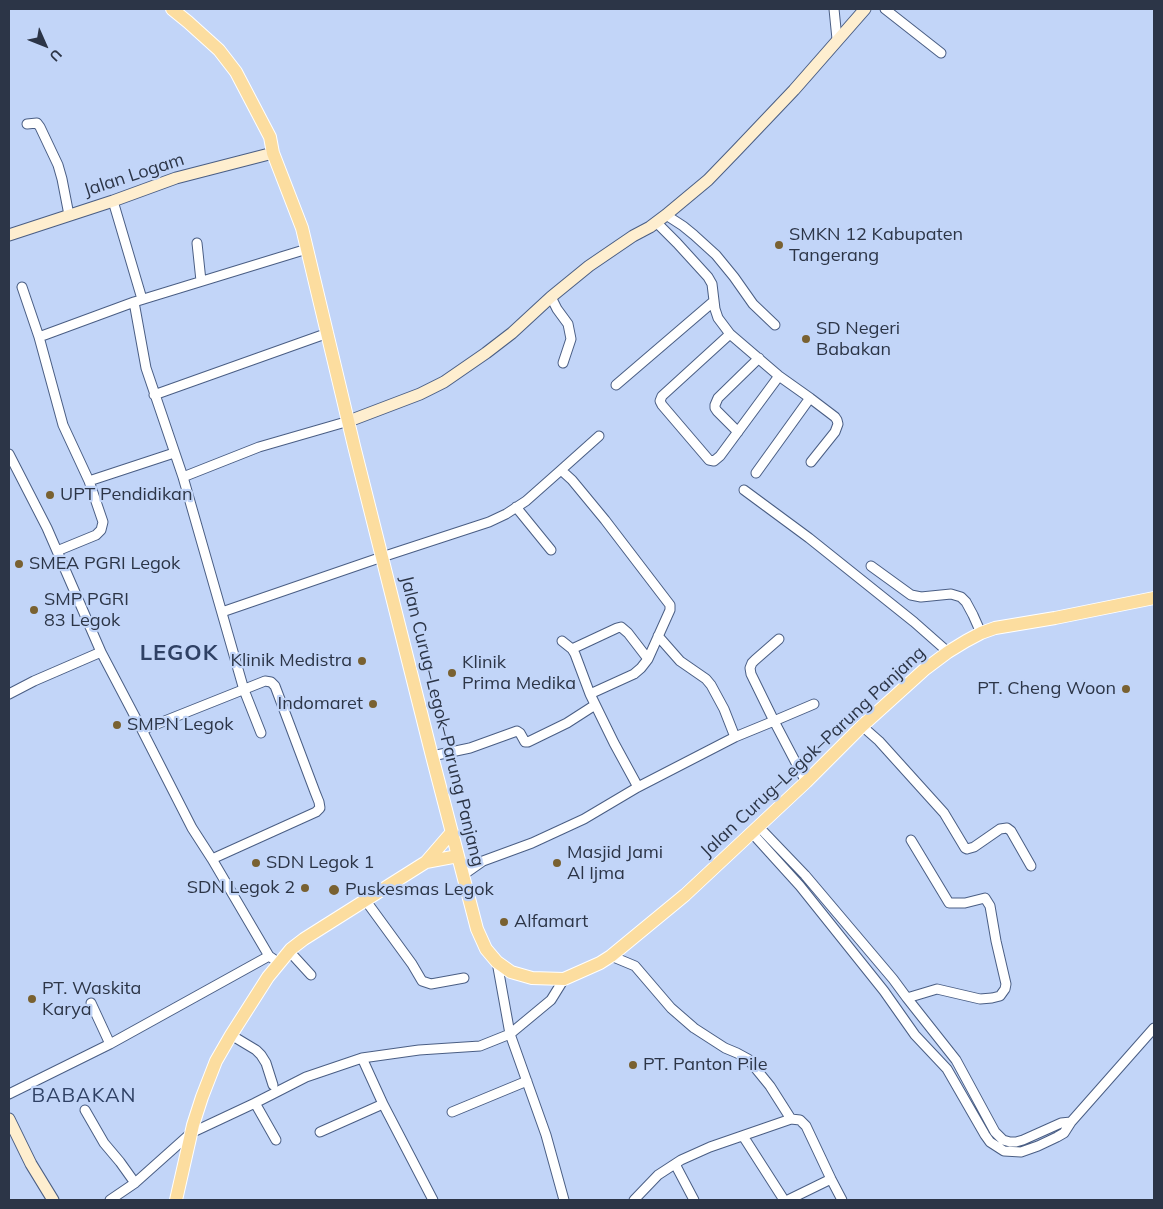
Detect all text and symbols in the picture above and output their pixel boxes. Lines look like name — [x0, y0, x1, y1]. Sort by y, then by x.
north arrow — [20, 20, 70, 70]
text: U — [46, 45, 66, 65]
street label: Jalan Logam — [81, 149, 187, 201]
place label: SMKN 12 Kabupaten Tangerang — [789, 224, 963, 266]
marker: SMKN 12 Kabupaten Tangerang — [773, 239, 785, 251]
place label: SD Negeri Babakan — [816, 318, 900, 360]
marker: SD Negeri Babakan — [800, 333, 812, 345]
place label: UPT Pendidikan — [60, 484, 192, 506]
marker: UPT Pendidikan — [44, 489, 56, 501]
place label: SMEA PGRI Legok — [29, 553, 180, 575]
marker: SMEA PGRI Legok — [13, 558, 25, 570]
street label: Jalan Curug–Legok–Parung Panjang — [395, 573, 489, 869]
place label: SMP PGRI 83 Legok — [44, 589, 129, 632]
marker: SMP PGRI 83 Legok — [28, 604, 40, 616]
district label: LEGOK — [139, 640, 219, 666]
street label: Jalan Curug–Legok–Parung Panjang — [696, 642, 930, 862]
place label: Klinik Medistra — [231, 650, 352, 672]
place label: Klinik Prima Medika — [462, 652, 576, 694]
marker: Klinik Medistra — [356, 655, 368, 667]
marker: Klinik Prima Medika — [446, 667, 458, 679]
place label: PT. Cheng Woon — [977, 678, 1116, 700]
marker: PT. Cheng Woon — [1120, 683, 1132, 695]
place label: Indomaret — [278, 693, 363, 715]
marker: Indomaret — [367, 698, 379, 710]
place label: SMPN Legok — [127, 714, 233, 736]
marker: SMPN Legok — [111, 719, 123, 731]
place label: Masjid Jami Al Ijma — [567, 842, 663, 884]
place label: SDN Legok 1 — [266, 852, 374, 874]
marker: SDN Legok 1 — [250, 857, 262, 869]
marker: Masjid Jami Al Ijma — [551, 857, 563, 869]
place label: SDN Legok 2 — [187, 877, 295, 899]
place label: Puskesmas Legok — [345, 879, 494, 901]
marker: SDN Legok 2 — [299, 882, 311, 894]
marker: Puskesmas Legok — [327, 883, 341, 897]
place label: Alfamart — [514, 911, 588, 933]
marker: Alfamart — [498, 916, 510, 928]
place label: PT. Waskita Karya — [42, 978, 141, 1021]
marker: PT. Waskita Karya — [26, 993, 38, 1005]
place label: PT. Panton Pile — [643, 1054, 767, 1076]
marker: PT. Panton Pile — [627, 1059, 639, 1071]
district label: BABAKAN — [31, 1084, 137, 1108]

